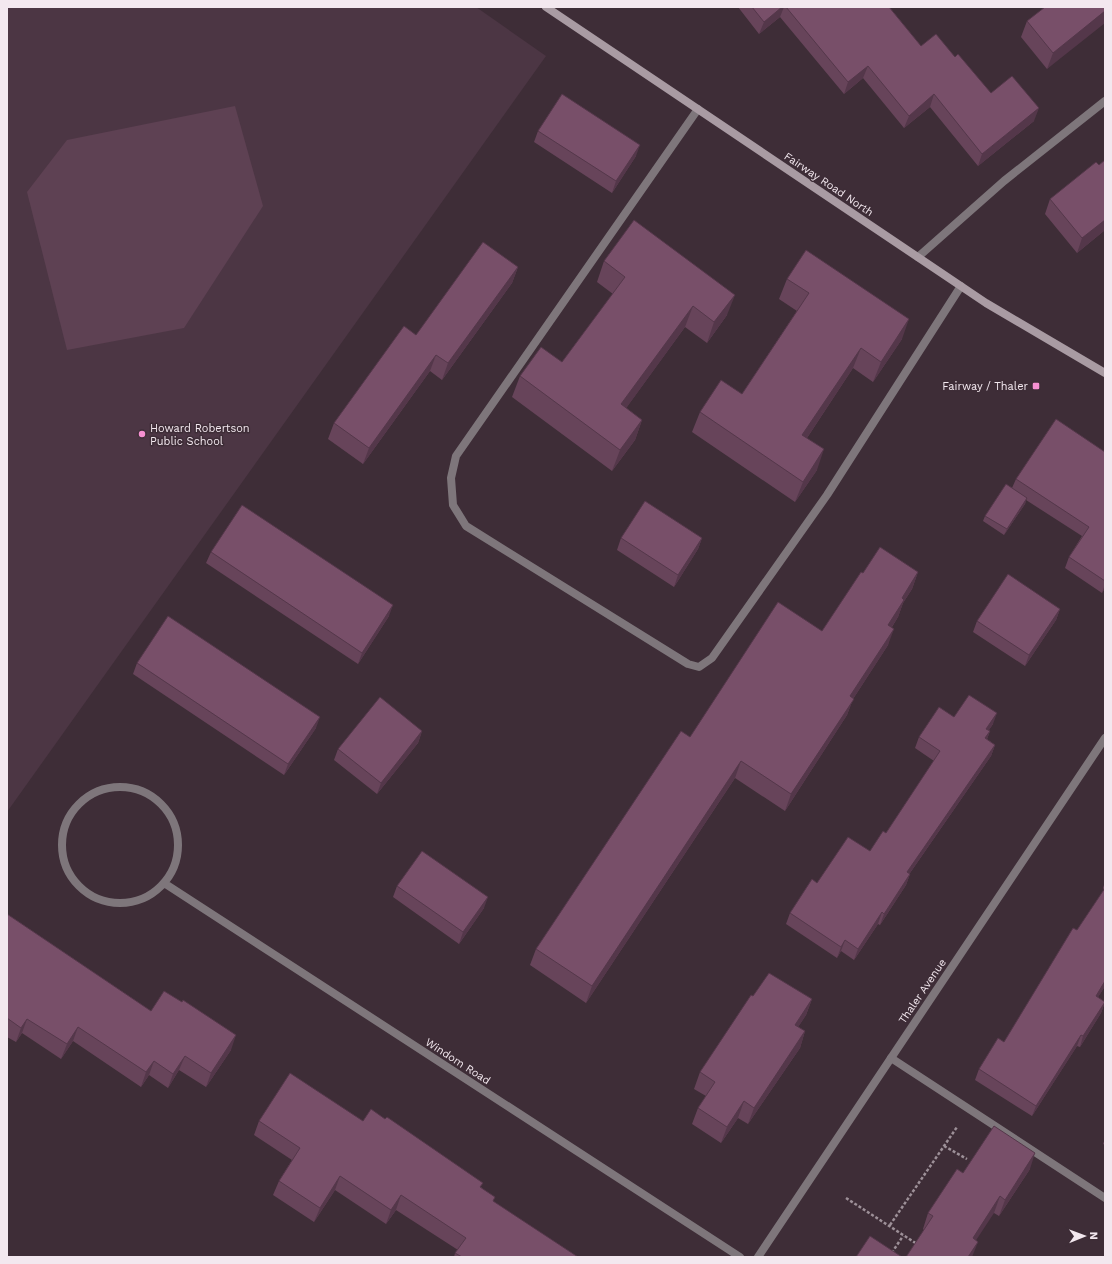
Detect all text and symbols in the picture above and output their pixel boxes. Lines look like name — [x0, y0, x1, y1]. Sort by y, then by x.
street label: Fairway Road North — [782, 150, 876, 219]
place label: Fairway / Thaler — [942, 380, 1029, 393]
marker: Fairway / Thaler — [1031, 381, 1041, 391]
place label: Howard Robertson Public School — [150, 422, 250, 448]
marker: Howard Robertson Public School — [137, 429, 147, 439]
street label: Thaler Avenue — [896, 956, 949, 1026]
street label: Windom Road — [423, 1036, 493, 1087]
north arrow — [1064, 1216, 1104, 1256]
text: N — [1087, 1232, 1100, 1240]

